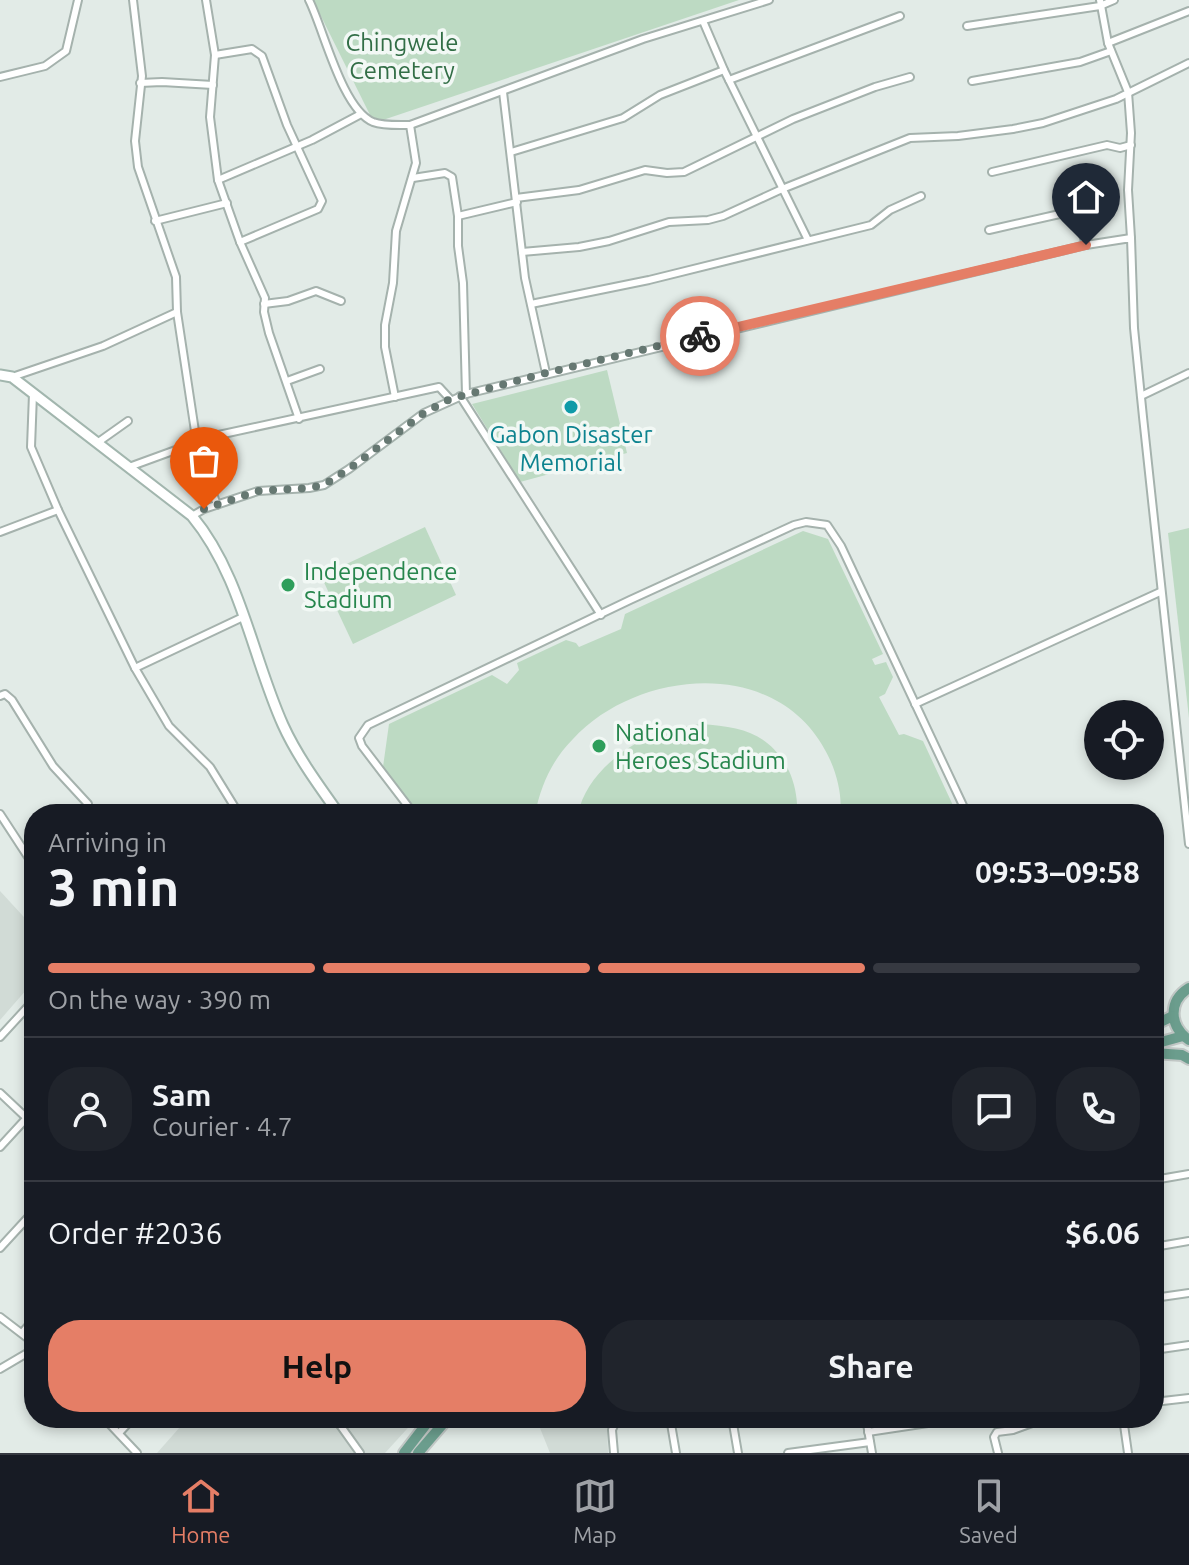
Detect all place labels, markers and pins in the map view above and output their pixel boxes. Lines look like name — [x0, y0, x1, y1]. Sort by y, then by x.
pin — [1052, 163, 1120, 245]
marker: Gabon Disaster Memorial — [562, 398, 580, 416]
place label: Gabon Disaster Memorial — [489, 421, 653, 476]
pin — [170, 427, 238, 509]
place label: Independence Stadium — [304, 558, 457, 613]
marker: Independence Stadium — [279, 576, 297, 594]
place label: National Heroes Stadium — [615, 719, 786, 774]
marker: National Heroes Stadium — [590, 737, 608, 755]

